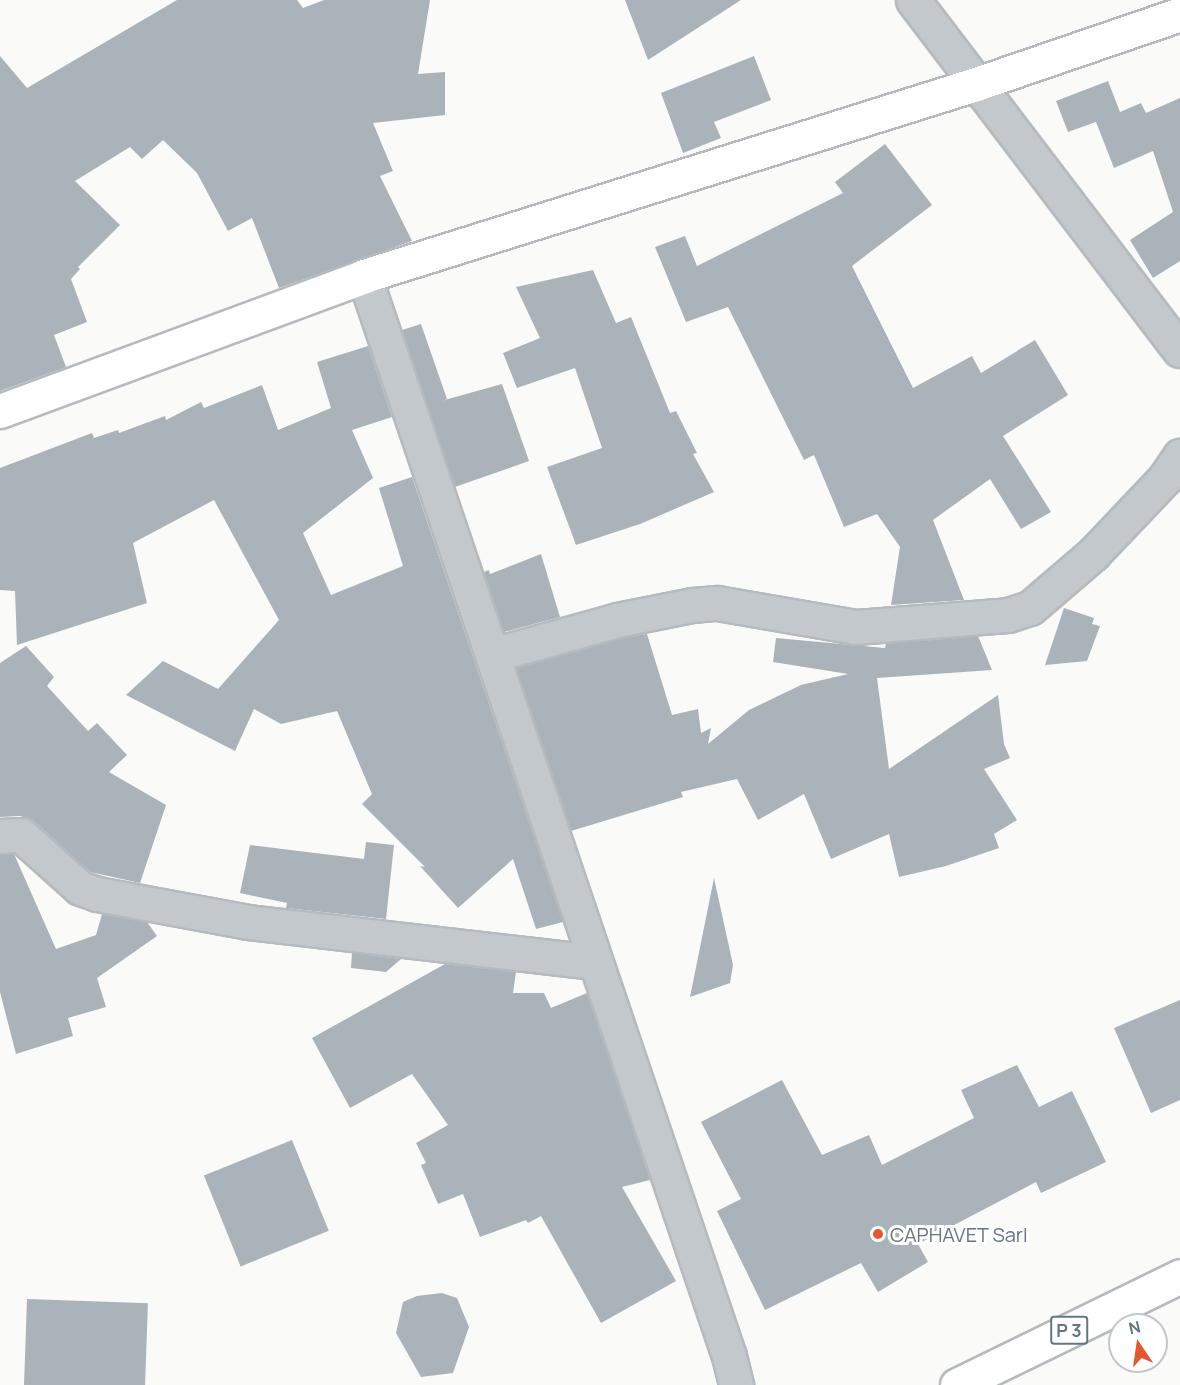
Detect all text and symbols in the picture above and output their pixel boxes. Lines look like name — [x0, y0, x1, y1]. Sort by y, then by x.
place label: CAPHAVET Sarl — [890, 1222, 1028, 1246]
marker: CAPHAVET Sarl — [871, 1227, 885, 1241]
north arrow — [1108, 1313, 1168, 1373]
road number: P 3 — [1050, 1315, 1088, 1345]
text: N — [1126, 1315, 1142, 1339]

